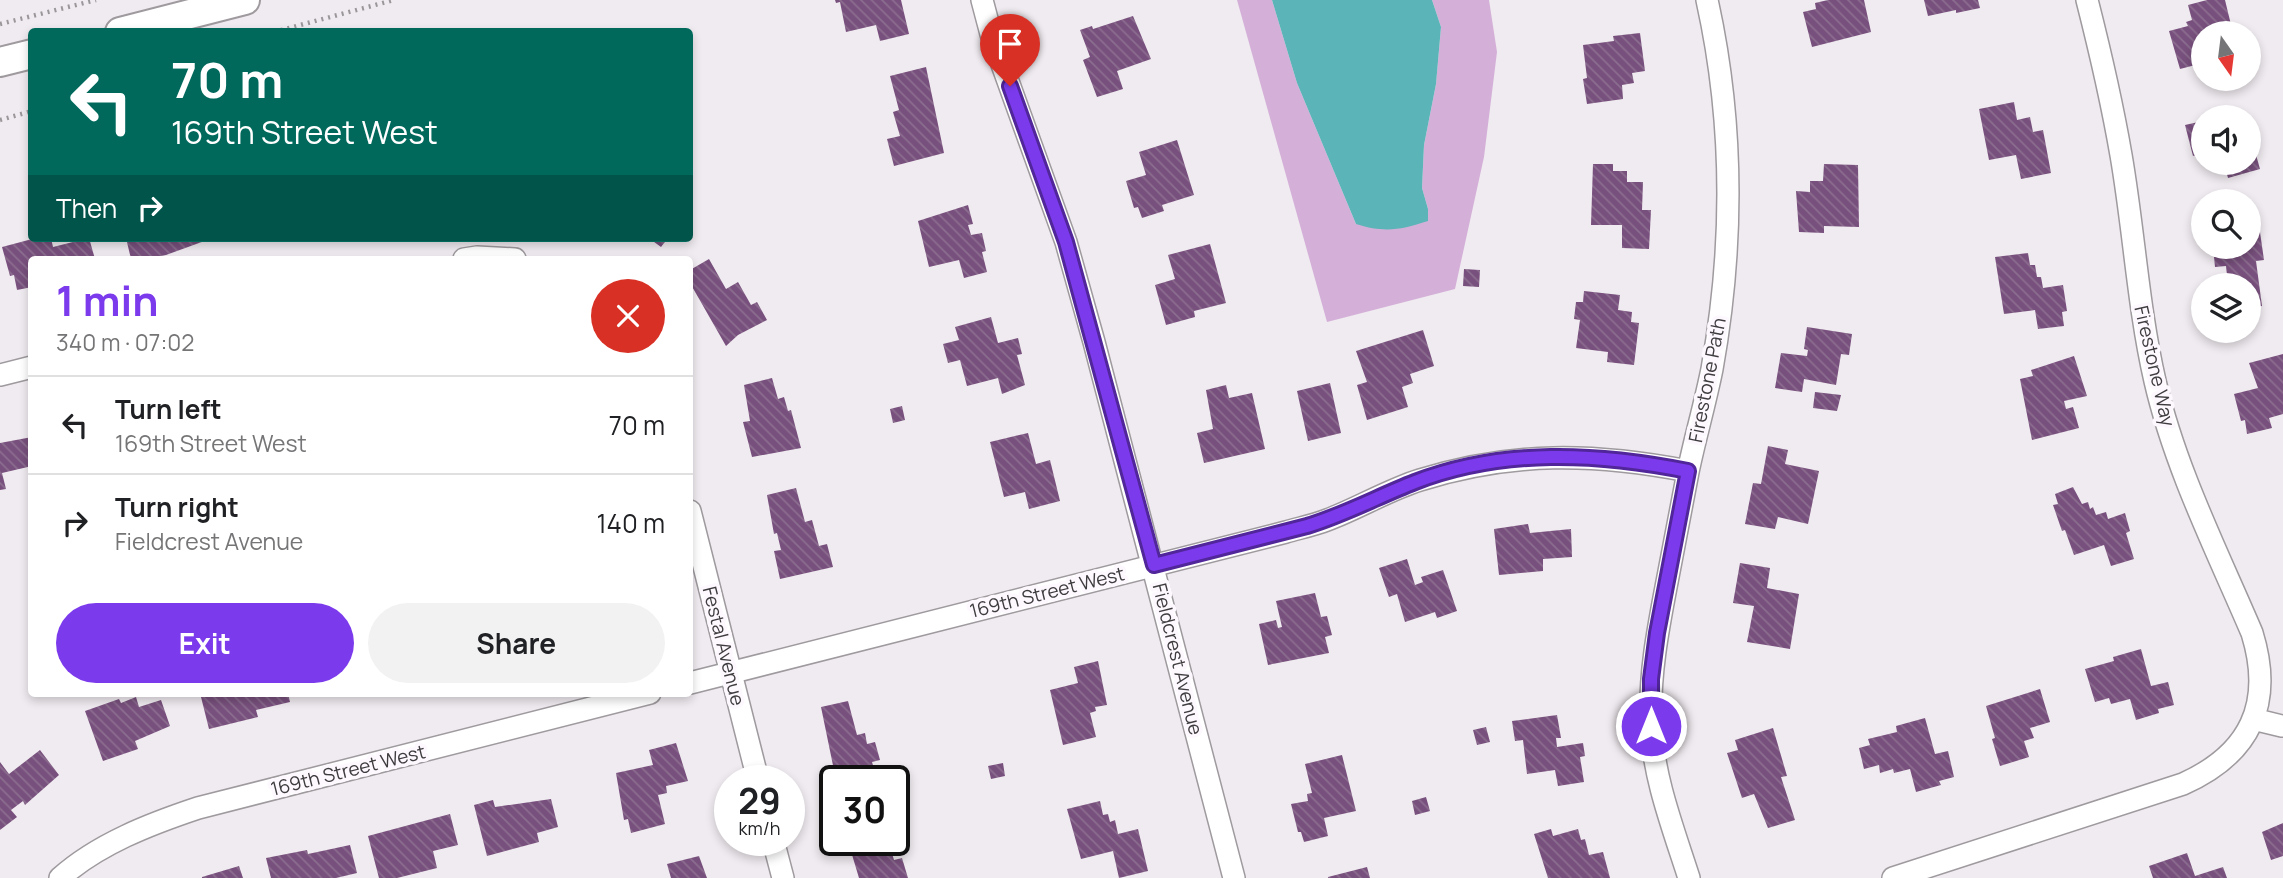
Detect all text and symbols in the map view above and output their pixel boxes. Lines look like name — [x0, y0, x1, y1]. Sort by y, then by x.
pin — [980, 14, 1040, 86]
north arrow — [2191, 21, 2261, 91]
map controls — [2191, 21, 2261, 343]
icon: arrive — [991, 25, 1029, 63]
text: 70 m — [171, 46, 283, 113]
icon: left — [56, 56, 147, 147]
button: sound — [2191, 105, 2261, 175]
text: 169th Street West — [171, 110, 438, 154]
icon: right — [131, 189, 169, 227]
button: search — [2191, 189, 2261, 259]
text: Then — [56, 190, 117, 226]
text: 1 min — [56, 271, 159, 329]
button: layers — [2191, 273, 2261, 343]
button: close — [591, 279, 665, 353]
street label: Firestone Way — [2128, 303, 2182, 429]
street label: Firestone Path — [1682, 315, 1732, 445]
text: 340 m · 07:02 — [56, 326, 194, 358]
text: Turn left — [115, 391, 222, 427]
icon: left — [56, 406, 94, 444]
text: 70 m — [609, 407, 665, 443]
text: 169th Street West — [115, 427, 307, 459]
text: Turn right — [115, 489, 239, 525]
icon: right — [56, 504, 94, 542]
text: 140 m — [596, 505, 665, 541]
text: Fieldcrest Avenue — [115, 525, 303, 557]
street label: 169th Street West — [967, 560, 1127, 624]
street label: Fieldcrest Avenue — [1147, 580, 1209, 738]
street label: Festal Avenue — [697, 584, 751, 708]
button: Exit — [56, 603, 354, 683]
button: Share — [368, 603, 665, 683]
position arrow — [1614, 689, 1688, 763]
street label: 169th Street West — [268, 738, 428, 802]
speed limit sign: 30 — [819, 765, 910, 856]
text: 29 — [738, 777, 781, 825]
text: km/h — [739, 816, 780, 840]

